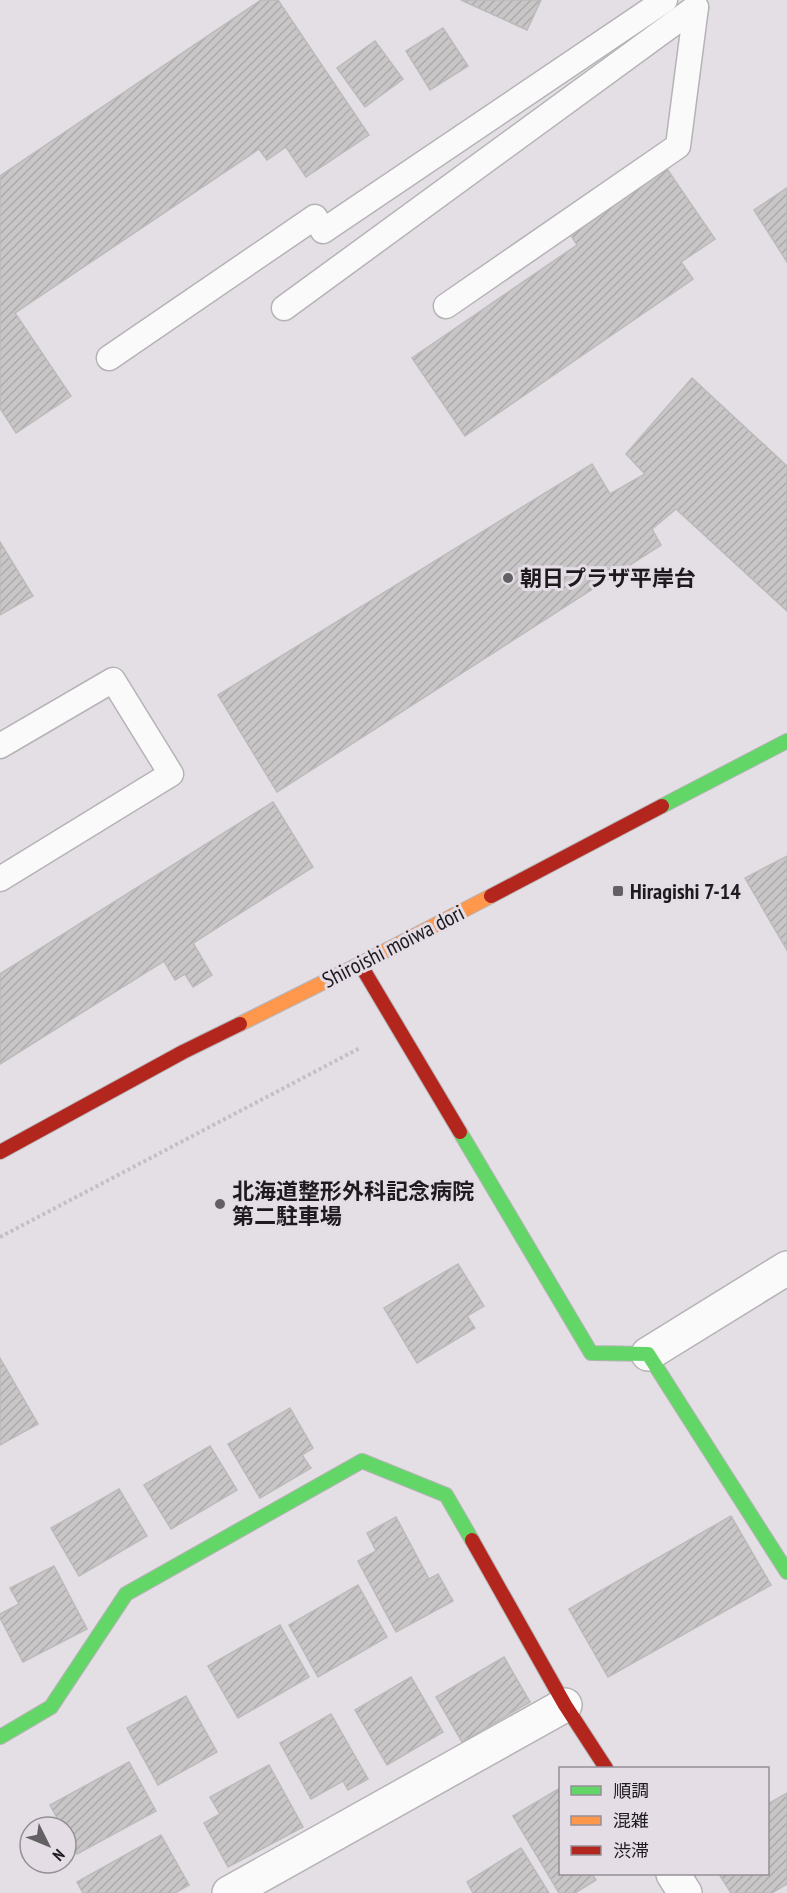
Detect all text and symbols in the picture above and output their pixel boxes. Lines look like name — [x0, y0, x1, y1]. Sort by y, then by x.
place label: 朝日プラザ平岸台 — [520, 564, 696, 592]
marker: 朝日プラザ平岸台 — [501, 571, 515, 585]
place label: Hiragishi 7-14 — [630, 877, 741, 905]
marker: Hiragishi 7-14 — [611, 884, 625, 898]
street label: Shiroishi moiwa dori — [317, 898, 469, 994]
place label: 北海道整形外科記念病院 第二駐車場 — [232, 1177, 474, 1230]
marker: 北海道整形外科記念病院 第二駐車場 — [213, 1197, 227, 1211]
legend — [559, 1767, 769, 1875]
text: 順調 — [613, 1779, 649, 1802]
text: 混雑 — [613, 1809, 649, 1832]
north arrow — [18, 1815, 78, 1875]
text: 渋滞 — [613, 1839, 649, 1862]
text: N — [49, 1845, 69, 1865]

